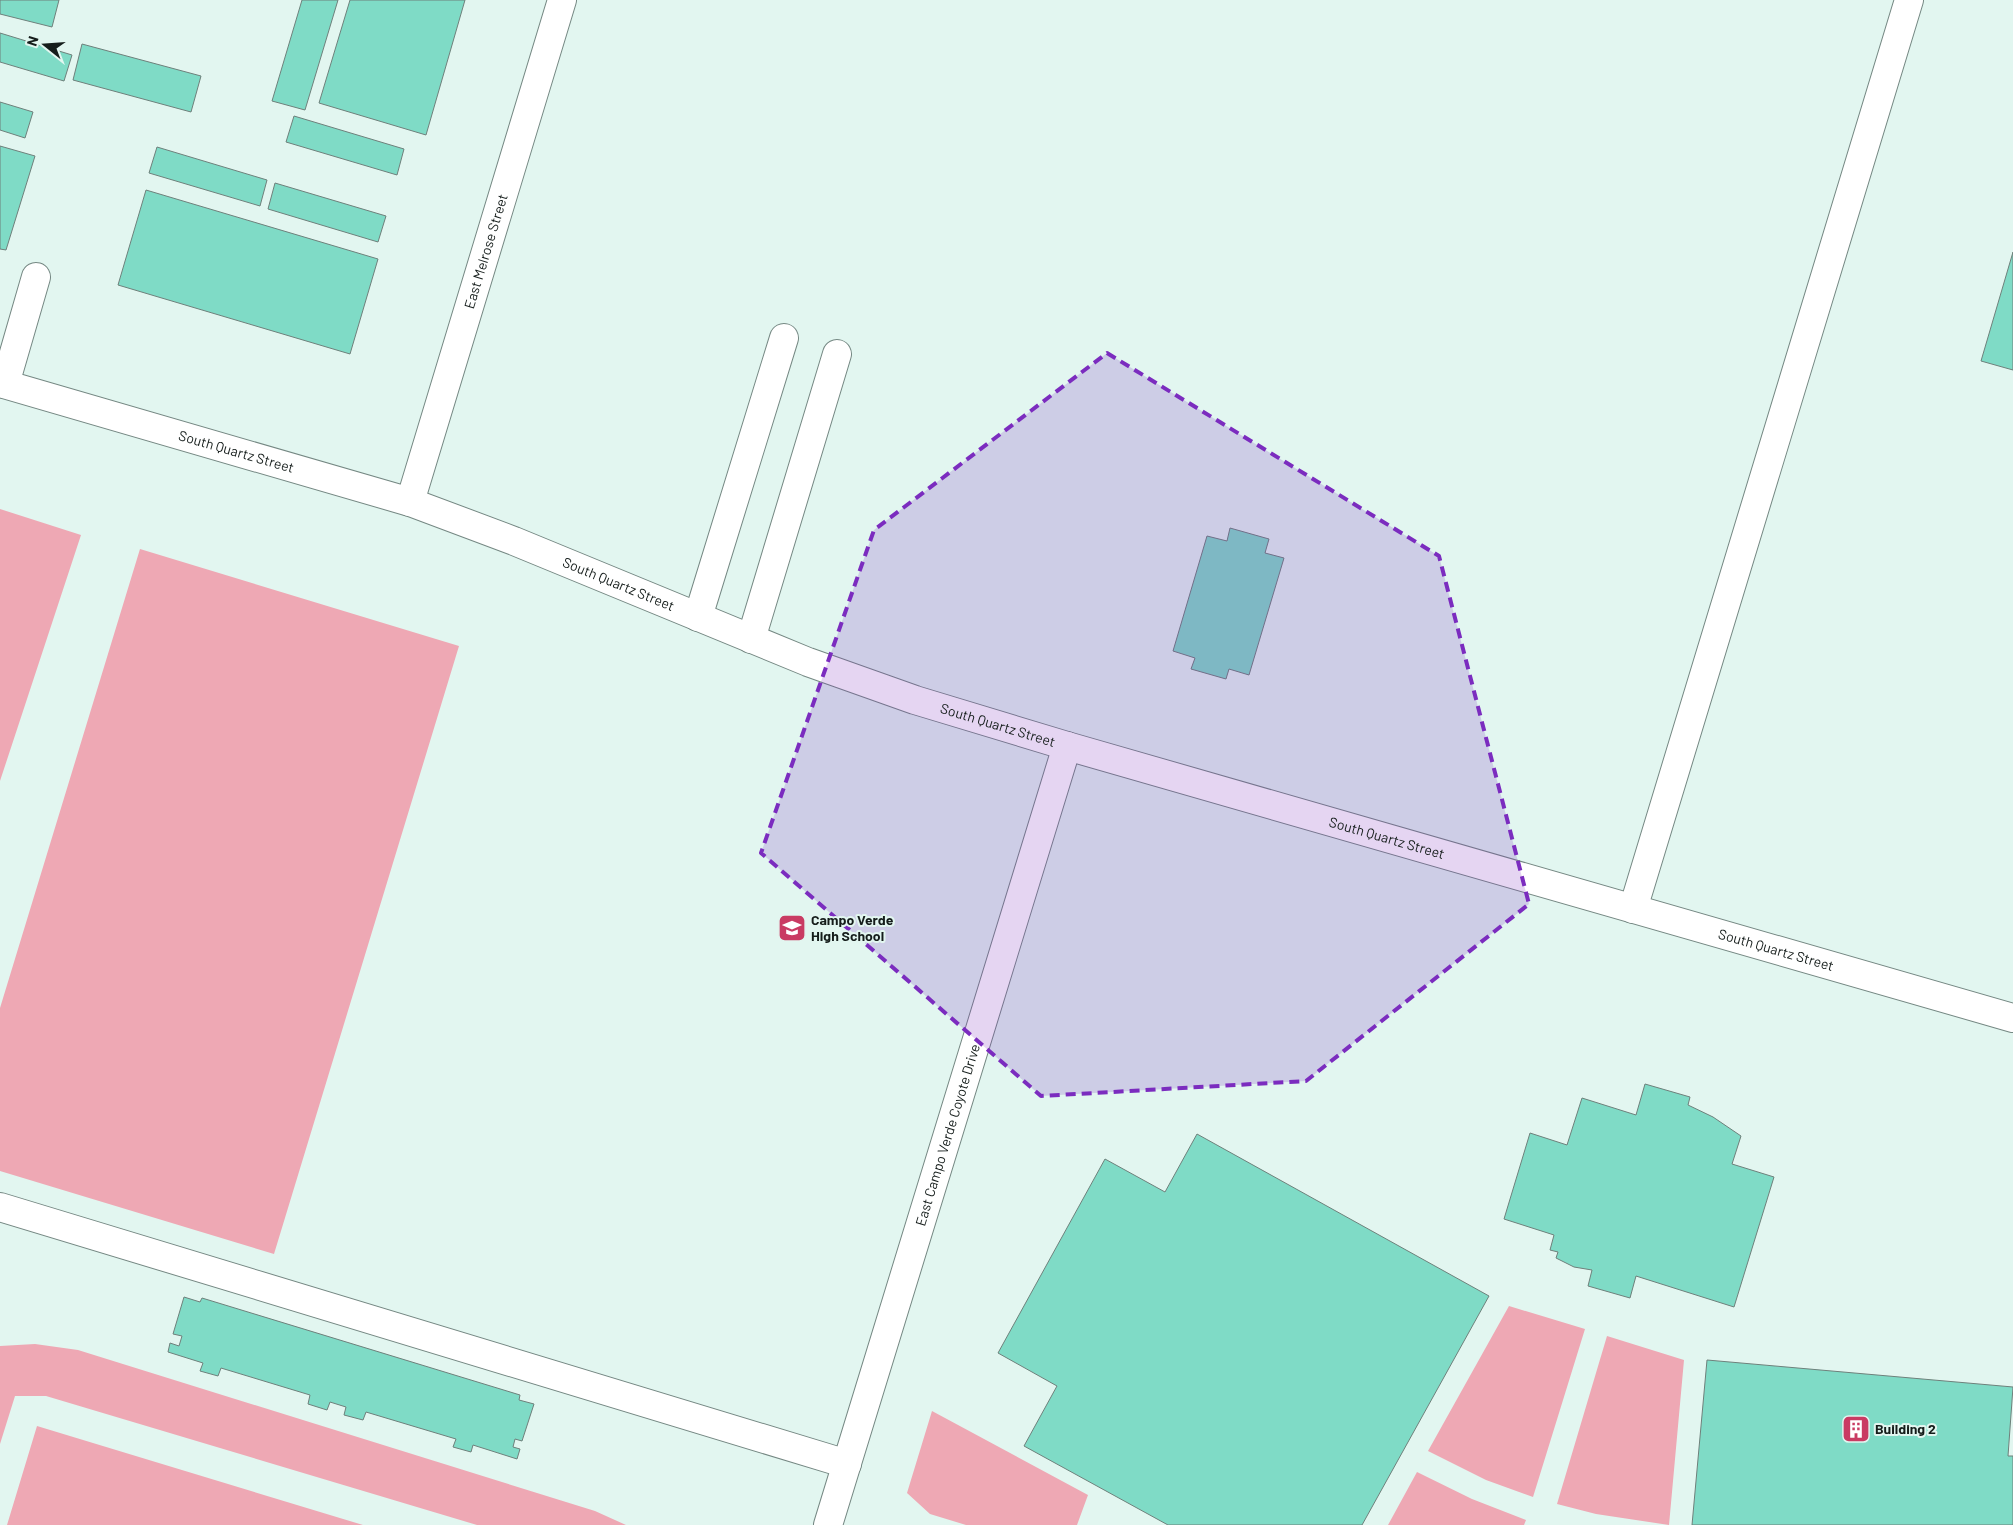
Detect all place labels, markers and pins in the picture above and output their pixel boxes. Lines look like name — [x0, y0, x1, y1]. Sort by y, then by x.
place label: Campo Verde High School — [811, 911, 894, 944]
school or university icon: Campo Verde High School — [777, 913, 807, 943]
building icon: Building 2 — [1841, 1414, 1871, 1444]
place label: Building 2 — [1875, 1420, 1936, 1437]

